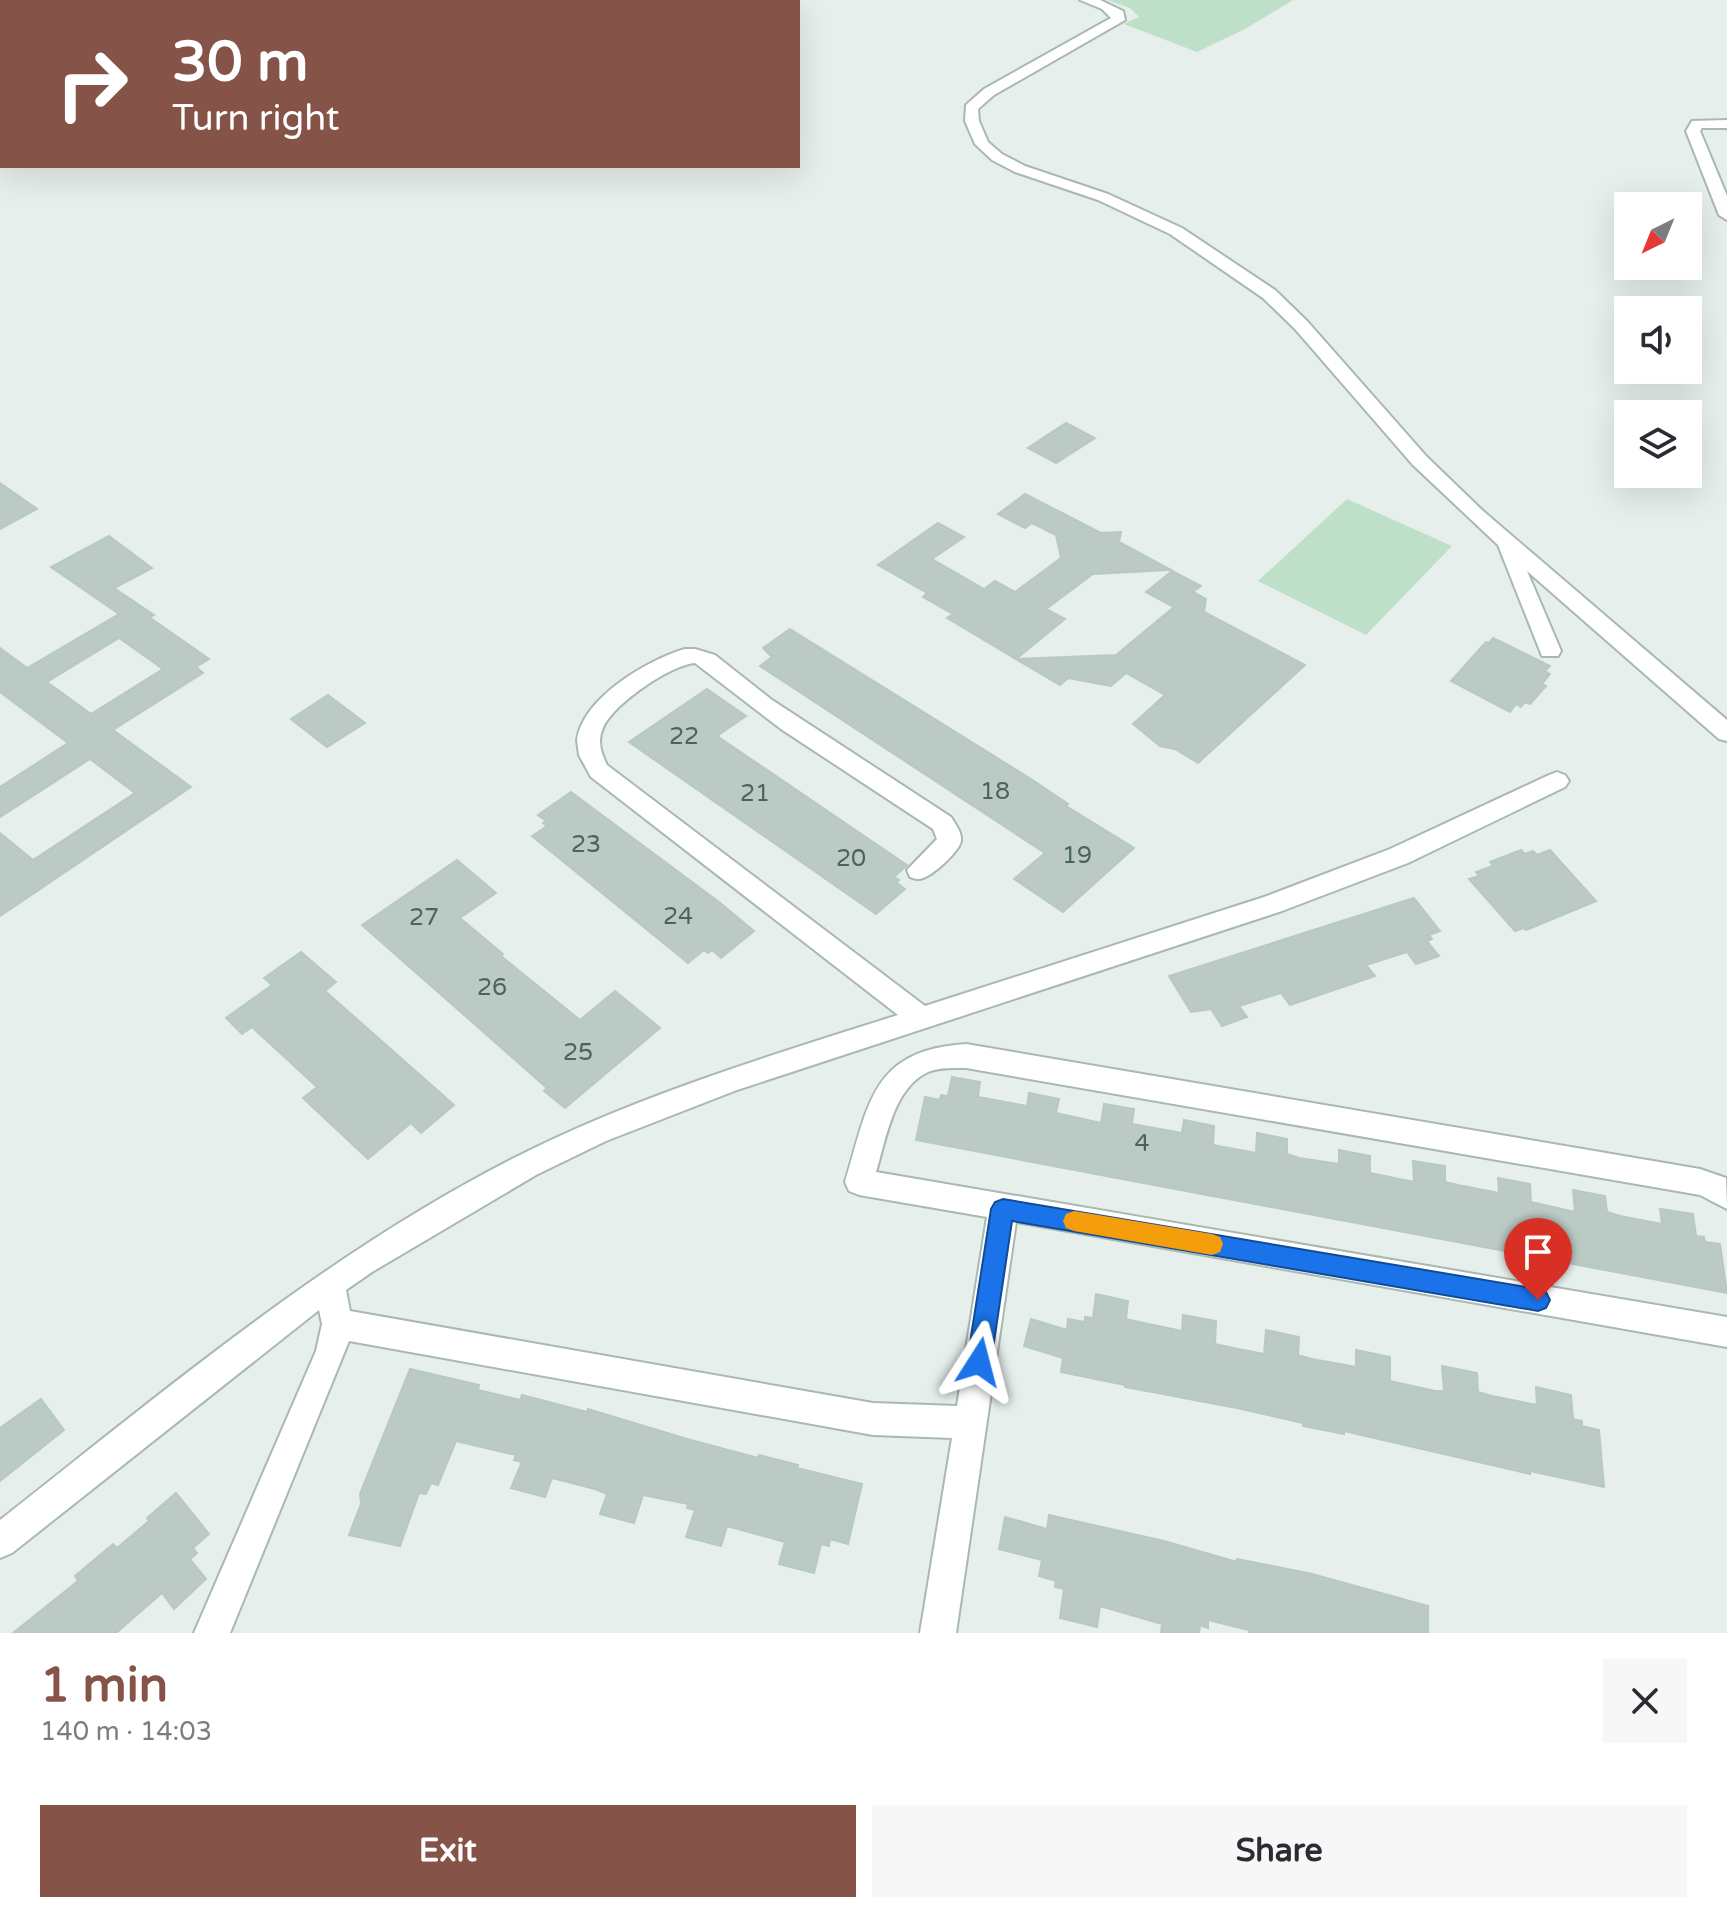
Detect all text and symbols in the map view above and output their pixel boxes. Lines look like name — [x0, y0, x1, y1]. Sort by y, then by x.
text: 30 m — [172, 29, 308, 96]
icon: right — [40, 32, 144, 136]
text: Turn right — [172, 97, 339, 140]
north arrow — [1614, 192, 1702, 280]
map controls — [1614, 192, 1702, 488]
button: sound — [1614, 296, 1702, 384]
button: layers — [1614, 400, 1702, 488]
house number: 22 — [669, 722, 699, 751]
house number: 18 — [980, 777, 1010, 806]
house number: 21 — [740, 779, 770, 808]
house number: 23 — [571, 830, 601, 859]
house number: 19 — [1062, 841, 1092, 870]
house number: 20 — [836, 844, 866, 873]
house number: 24 — [663, 902, 693, 931]
house number: 27 — [409, 903, 439, 932]
house number: 26 — [477, 973, 507, 1002]
house number: 25 — [563, 1038, 593, 1067]
house number: 4 — [1134, 1129, 1150, 1158]
pin — [1504, 1218, 1572, 1300]
icon: arrive — [1516, 1230, 1560, 1274]
position arrow — [937, 1320, 1021, 1404]
text: 1 min — [40, 1657, 168, 1715]
button: close — [1603, 1659, 1687, 1743]
text: 140 m · 14:03 — [40, 1716, 212, 1747]
button: Exit — [40, 1805, 856, 1897]
button: Share — [872, 1805, 1687, 1897]

